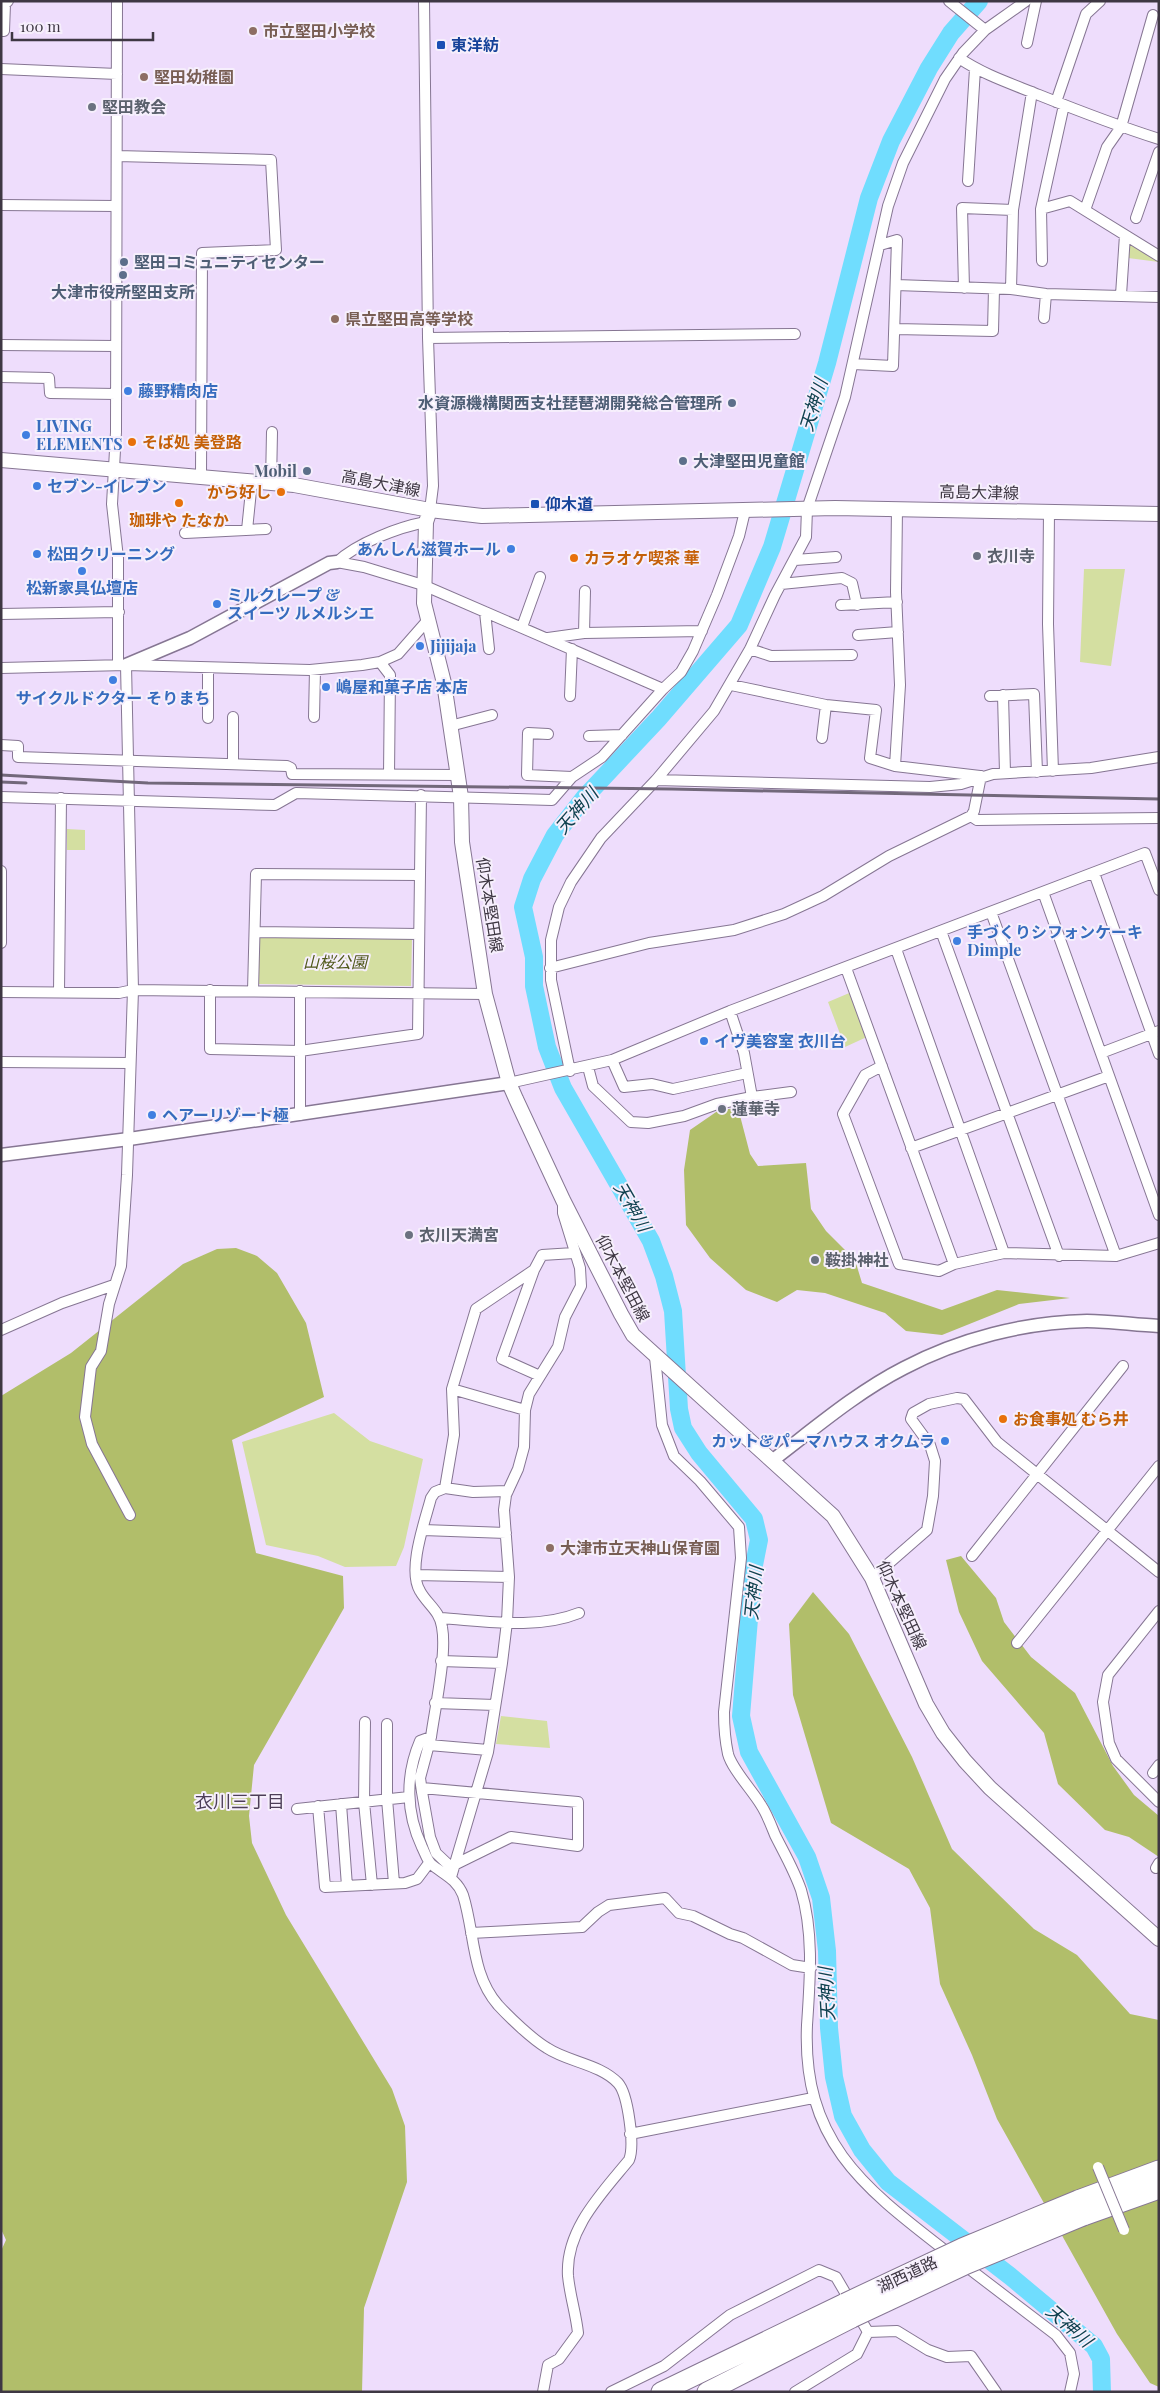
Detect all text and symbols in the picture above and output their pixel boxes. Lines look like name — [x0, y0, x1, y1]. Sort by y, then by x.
scale bar — [12, 10, 154, 42]
text: 100 m — [20, 16, 61, 36]
place label: 市立堅田小学校 — [263, 20, 375, 41]
marker: 市立堅田小学校 — [247, 25, 259, 37]
place label: 東洋紡 — [451, 34, 499, 55]
marker: 東洋紡 — [435, 39, 447, 51]
place label: 堅田幼稚園 — [154, 66, 234, 87]
marker: 堅田幼稚園 — [138, 71, 150, 83]
place label: 堅田教会 — [102, 96, 166, 117]
marker: 堅田教会 — [86, 101, 98, 113]
place label: 堅田コミュニティセンター — [134, 251, 325, 272]
marker: 堅田コミュニティセンター — [118, 256, 130, 268]
marker: 大津市役所堅田支所 — [117, 269, 129, 281]
place label: 大津市役所堅田支所 — [51, 281, 195, 302]
place label: 県立堅田高等学校 — [345, 308, 473, 329]
marker: 県立堅田高等学校 — [329, 313, 341, 325]
water label: 天神川 — [794, 373, 833, 434]
place label: 藤野精肉店 — [138, 380, 218, 401]
marker: 藤野精肉店 — [122, 385, 134, 397]
place label: 水資源機構関西支社琵琶湖開発総合管理所 — [418, 392, 722, 413]
marker: 水資源機構関西支社琵琶湖開発総合管理所 — [726, 397, 738, 409]
place label: LIVING ELEMENTS — [36, 415, 123, 454]
marker: LIVING ELEMENTS — [20, 429, 32, 441]
place label: そば処 美登路 — [142, 431, 242, 452]
marker: そば処 美登路 — [126, 436, 138, 448]
place label: 大津堅田児童館 — [693, 450, 805, 471]
marker: 大津堅田児童館 — [677, 455, 689, 467]
place label: Mobil — [254, 460, 297, 481]
marker: Mobil — [301, 465, 313, 477]
street label: 高島大津線 — [340, 465, 422, 500]
place label: セブン-イレブン — [47, 475, 167, 496]
marker: セブン-イレブン — [31, 480, 43, 492]
street label: 高島大津線 — [939, 480, 1019, 503]
place label: から好し — [207, 481, 271, 502]
marker: から好し — [275, 486, 287, 498]
place label: 仰木道 — [545, 493, 593, 514]
marker: 珈琲や たなか — [173, 497, 185, 509]
marker: 仰木道 — [529, 498, 541, 510]
place label: 珈琲や たなか — [129, 509, 229, 530]
place label: あんしん滋賀ホール — [357, 538, 501, 559]
place label: 松田クリーニング — [47, 543, 175, 564]
marker: あんしん滋賀ホール — [505, 543, 517, 555]
place label: 衣川寺 — [987, 545, 1035, 566]
place label: カラオケ喫茶 華 — [584, 547, 700, 568]
marker: 松田クリーニング — [31, 548, 43, 560]
marker: 衣川寺 — [971, 550, 983, 562]
marker: カラオケ喫茶 華 — [568, 552, 580, 564]
marker: 松新家具仏壇店 — [76, 565, 88, 577]
place label: 松新家具仏壇店 — [26, 577, 138, 598]
place label: ミルクレープ & スイーツ ルメルシエ — [227, 584, 374, 623]
marker: ミルクレープ & スイーツ ルメルシエ — [211, 598, 223, 610]
place label: Jijijaja — [429, 635, 477, 656]
marker: Jijijaja — [414, 640, 426, 652]
marker: サイクルドクター そりまち — [107, 674, 119, 686]
place label: 嶋屋和菓子店 本店 — [336, 676, 468, 697]
marker: 嶋屋和菓子店 本店 — [320, 681, 332, 693]
place label: サイクルドクター そりまち — [16, 687, 210, 708]
water label: 天神川 — [549, 781, 604, 839]
street label: 仰木本堅田線 — [473, 856, 508, 954]
place label: 手づくりシフォンケーキ Dimple — [967, 921, 1143, 960]
marker: 手づくりシフォンケーキ Dimple — [951, 935, 963, 947]
park label: 山桜公園 — [303, 951, 369, 972]
place label: イヴ美容室 衣川台 — [714, 1030, 846, 1051]
marker: イヴ美容室 衣川台 — [698, 1035, 710, 1047]
place label: 蓮華寺 — [732, 1098, 780, 1119]
marker: 蓮華寺 — [716, 1103, 728, 1115]
place label: ヘアーリゾート極 — [162, 1104, 289, 1125]
marker: ヘアーリゾート極 — [146, 1109, 158, 1121]
water label: 天神川 — [609, 1177, 658, 1238]
place label: 衣川天満宮 — [419, 1224, 499, 1245]
marker: 衣川天満宮 — [403, 1229, 415, 1241]
street label: 仰木本堅田線 — [592, 1230, 655, 1325]
place label: 鞍掛神社 — [825, 1249, 889, 1270]
marker: 鞍掛神社 — [809, 1254, 821, 1266]
place label: お食事処 むら井 — [1013, 1408, 1129, 1429]
marker: お食事処 むら井 — [997, 1413, 1009, 1425]
place label: カット&パーマハウス オクムラ — [711, 1430, 935, 1451]
marker: カット&パーマハウス オクムラ — [939, 1435, 951, 1447]
place label: 大津市立天神山保育園 — [560, 1537, 720, 1558]
marker: 大津市立天神山保育園 — [544, 1542, 556, 1554]
street label: 仰木本堅田線 — [873, 1557, 932, 1653]
water label: 天神川 — [738, 1563, 768, 1621]
district label: 衣川三丁目 — [195, 1789, 285, 1813]
water label: 天神川 — [813, 1964, 839, 2022]
street label: 湖西道路 — [873, 2251, 940, 2297]
water label: 天神川 — [1041, 2298, 1099, 2353]

